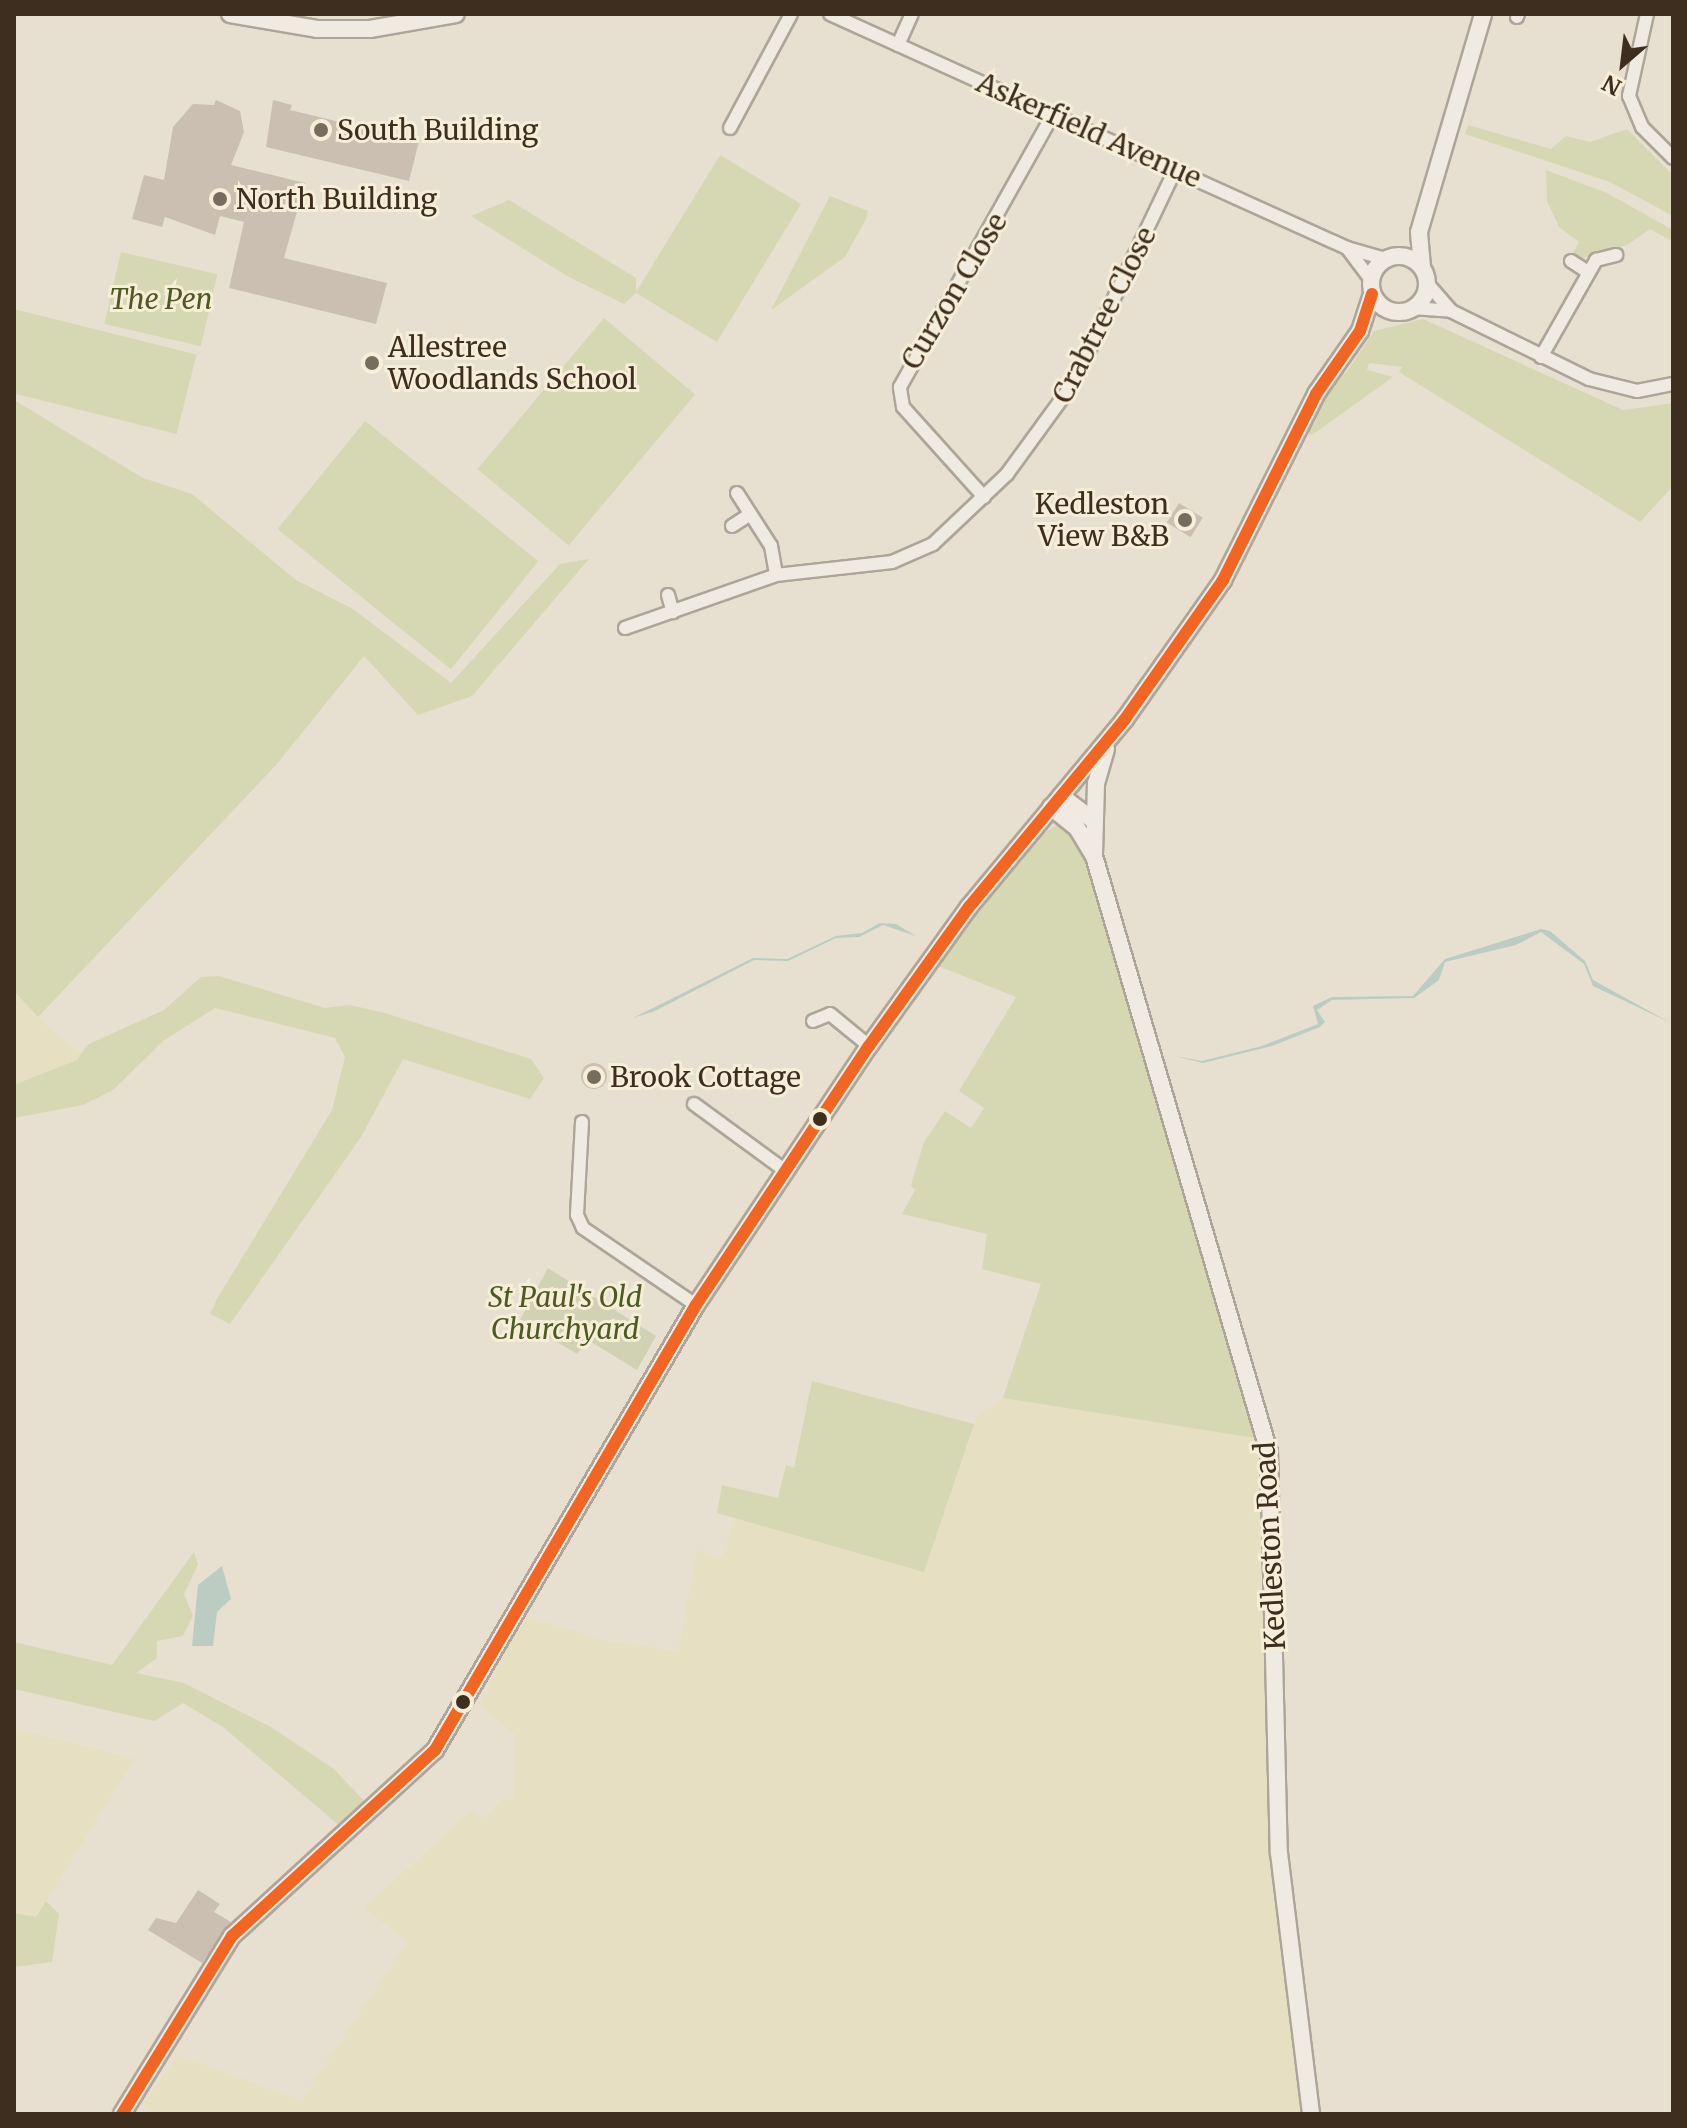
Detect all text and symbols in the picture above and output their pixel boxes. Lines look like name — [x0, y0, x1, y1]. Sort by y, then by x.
north arrow — [1583, 24, 1663, 104]
street label: Askerfield Avenue — [971, 65, 1207, 195]
text: N — [1597, 69, 1626, 102]
place label: South Building — [337, 113, 538, 147]
marker: South Building — [312, 121, 330, 139]
place label: North Building — [236, 182, 437, 216]
marker: North Building — [211, 190, 229, 208]
street label: Curzon Close — [894, 207, 1014, 375]
street label: Crabtree Close — [1045, 221, 1163, 409]
park label: The Pen — [110, 282, 212, 316]
place label: Allestree Woodlands School — [388, 330, 637, 396]
marker: Allestree Woodlands School — [363, 354, 381, 372]
place label: Kedleston View B&B — [1035, 487, 1169, 553]
marker: Kedleston View B&B — [1176, 511, 1194, 529]
place label: Brook Cottage — [610, 1060, 801, 1094]
marker: Brook Cottage — [585, 1068, 603, 1086]
unlabelled marker — [812, 1111, 828, 1127]
park label: St Paul's Old Churchyard — [488, 1280, 642, 1346]
street label: Kedleston Road — [1248, 1441, 1292, 1651]
unlabelled marker — [455, 1694, 471, 1710]

